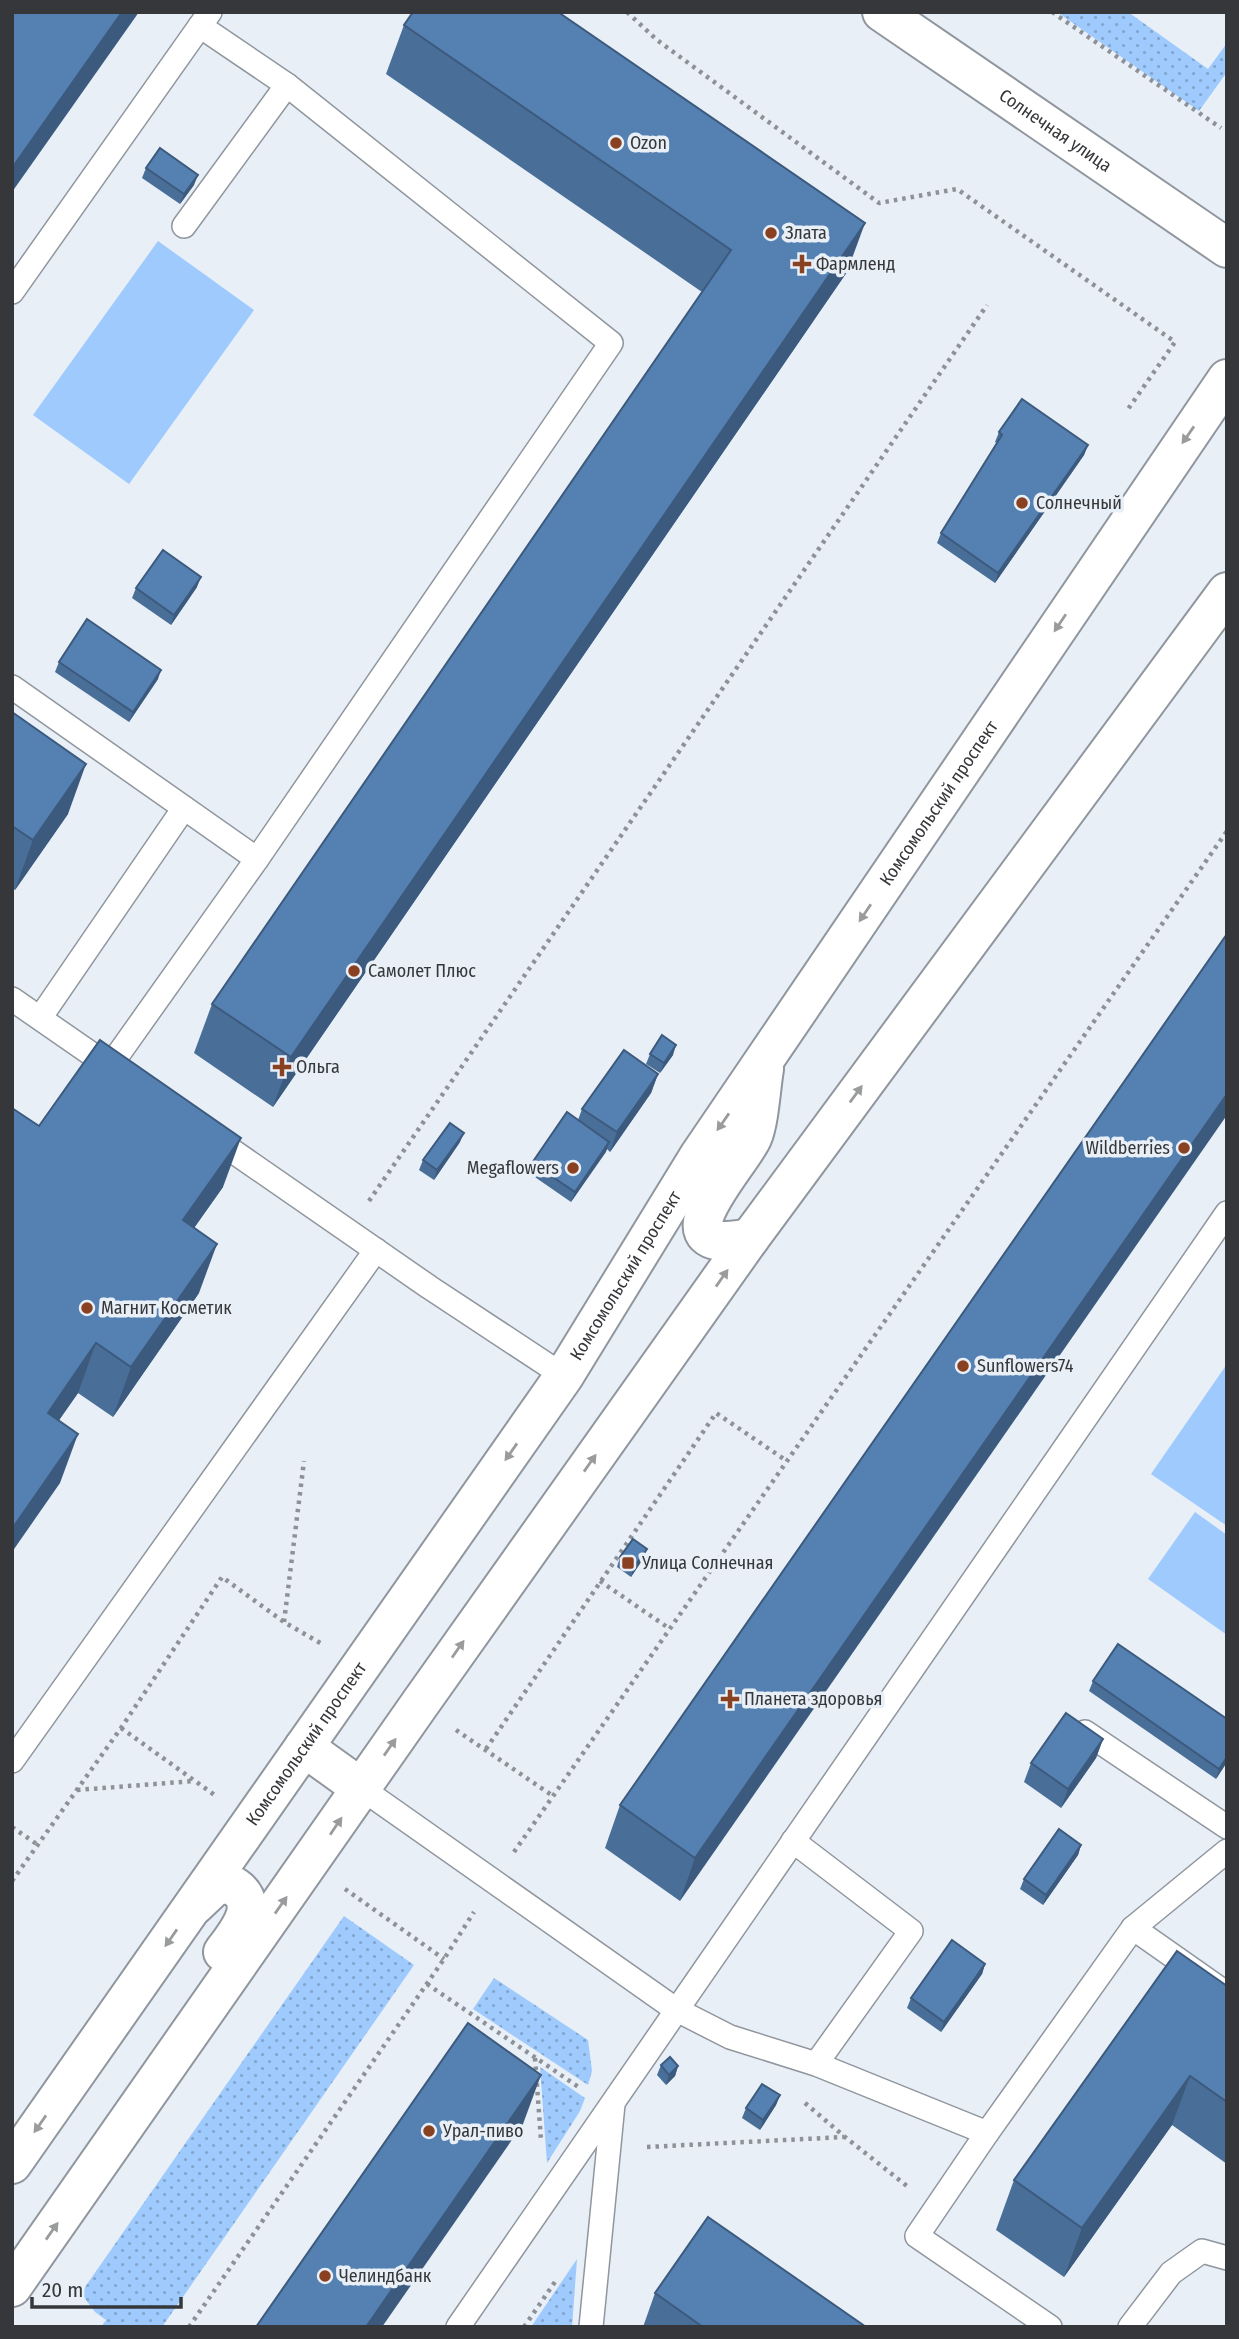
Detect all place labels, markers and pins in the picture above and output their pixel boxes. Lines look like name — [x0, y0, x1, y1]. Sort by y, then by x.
place label: Ozon — [630, 132, 667, 154]
marker: Ozon — [608, 135, 624, 151]
place label: Злата — [785, 222, 827, 244]
marker: Злата — [763, 225, 779, 241]
place label: Фармленд — [816, 253, 895, 275]
marker: Фармленд — [794, 256, 810, 272]
place label: Солнечный — [1036, 492, 1122, 514]
marker: Солнечный — [1014, 495, 1030, 511]
place label: Самолет Плюс — [368, 960, 476, 982]
marker: Самолет Плюс — [346, 963, 362, 979]
place label: Ольга — [296, 1056, 340, 1078]
marker: Ольга — [274, 1059, 290, 1075]
place label: Wildberries — [1086, 1137, 1170, 1159]
marker: Wildberries — [1176, 1140, 1192, 1156]
place label: Megaflowers — [467, 1157, 559, 1179]
marker: Megaflowers — [565, 1160, 581, 1176]
place label: Магнит Косметик — [101, 1297, 232, 1319]
marker: Магнит Косметик — [79, 1300, 95, 1316]
place label: Sunflowers74 — [977, 1355, 1074, 1377]
marker: Sunflowers74 — [955, 1358, 971, 1374]
place label: Улица Солнечная — [641, 1552, 773, 1574]
marker: Улица Солнечная — [620, 1555, 636, 1571]
place label: Планета здоровья — [744, 1688, 882, 1710]
marker: Планета здоровья — [722, 1691, 738, 1707]
place label: Урал-пиво — [442, 2120, 524, 2142]
marker: Урал-пиво — [421, 2123, 437, 2139]
place label: Челиндбанк — [339, 2265, 432, 2287]
marker: Челиндбанк — [317, 2268, 333, 2284]

